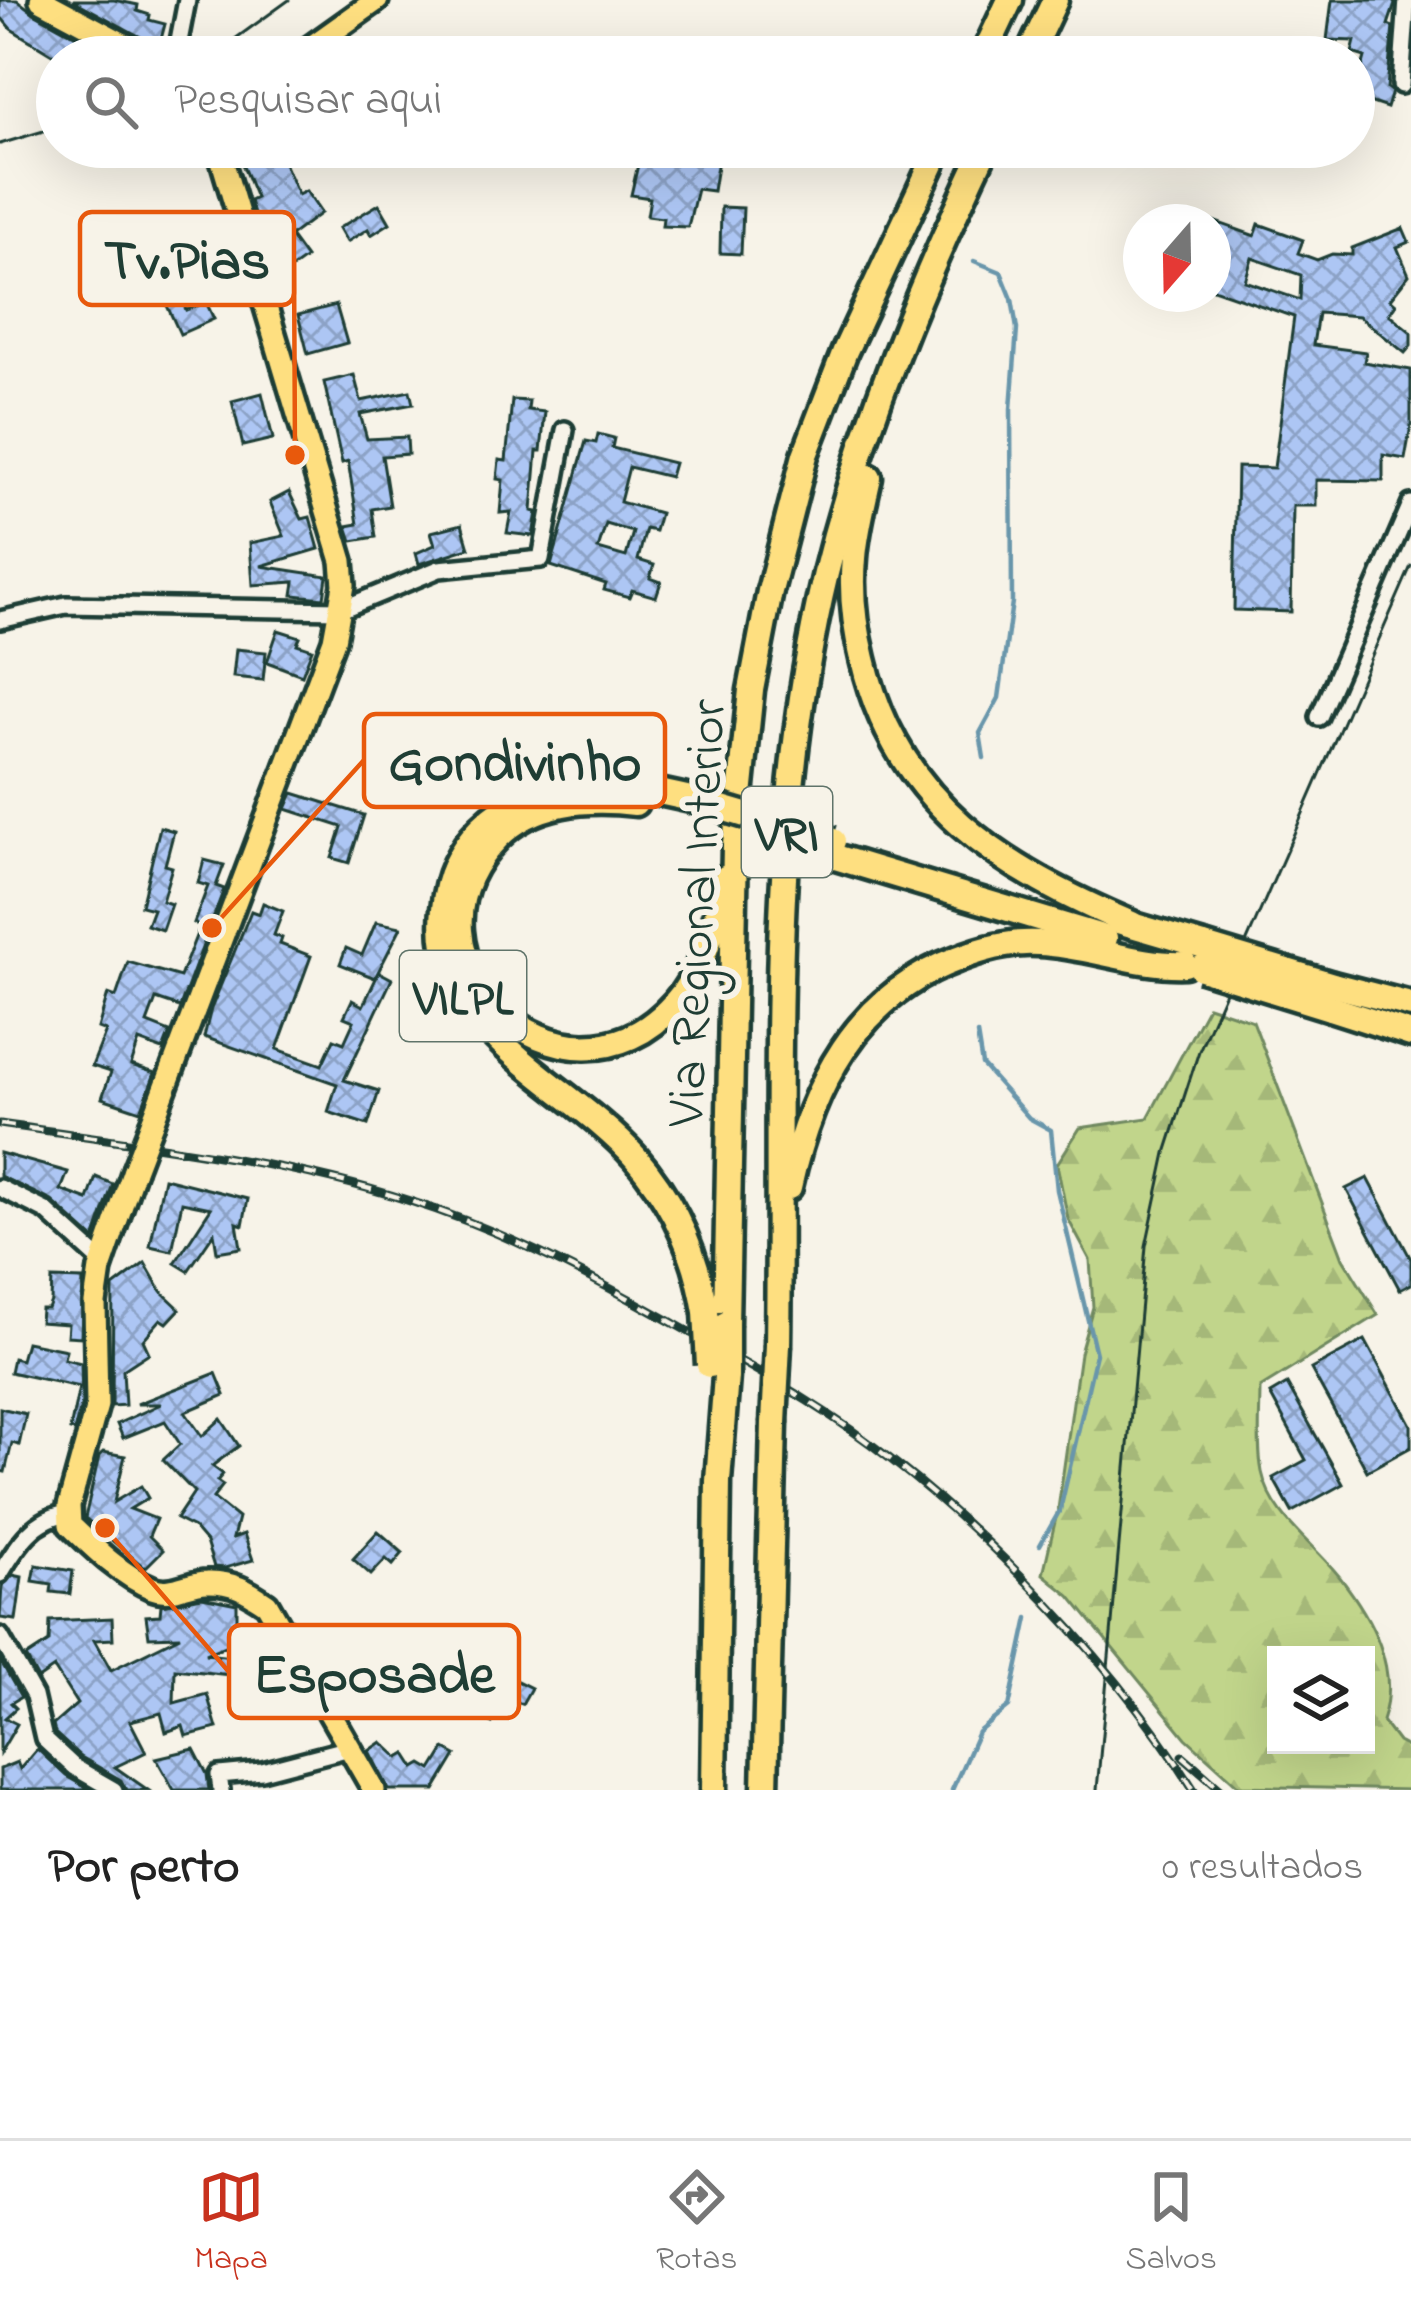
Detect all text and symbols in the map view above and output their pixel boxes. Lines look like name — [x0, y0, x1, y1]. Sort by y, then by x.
search box — [36, 36, 1375, 168]
icon: search — [78, 69, 144, 135]
text: Pesquisar aqui — [174, 69, 442, 135]
north arrow — [1123, 204, 1231, 312]
callout: Tv.Pias — [80, 212, 294, 305]
text: Tv.Pias — [104, 223, 270, 306]
street label: Via Regional Interior — [650, 697, 751, 1130]
callout: Gondivinho — [364, 714, 665, 807]
text: Gondivinho — [389, 725, 641, 808]
road number: VRI — [742, 787, 832, 877]
road number: VILPL — [400, 951, 526, 1041]
callout: Esposade — [229, 1625, 519, 1718]
text: Esposade — [253, 1637, 496, 1720]
map controls — [1267, 1646, 1375, 1754]
button: layers — [1267, 1646, 1375, 1754]
text: Por perto — [48, 1831, 240, 1906]
text: 0 resultados — [1162, 1840, 1363, 1897]
tab: Mapa — [194, 2164, 268, 2284]
tab: Rotas — [656, 2164, 737, 2284]
tab: Salvos — [1126, 2164, 1217, 2284]

